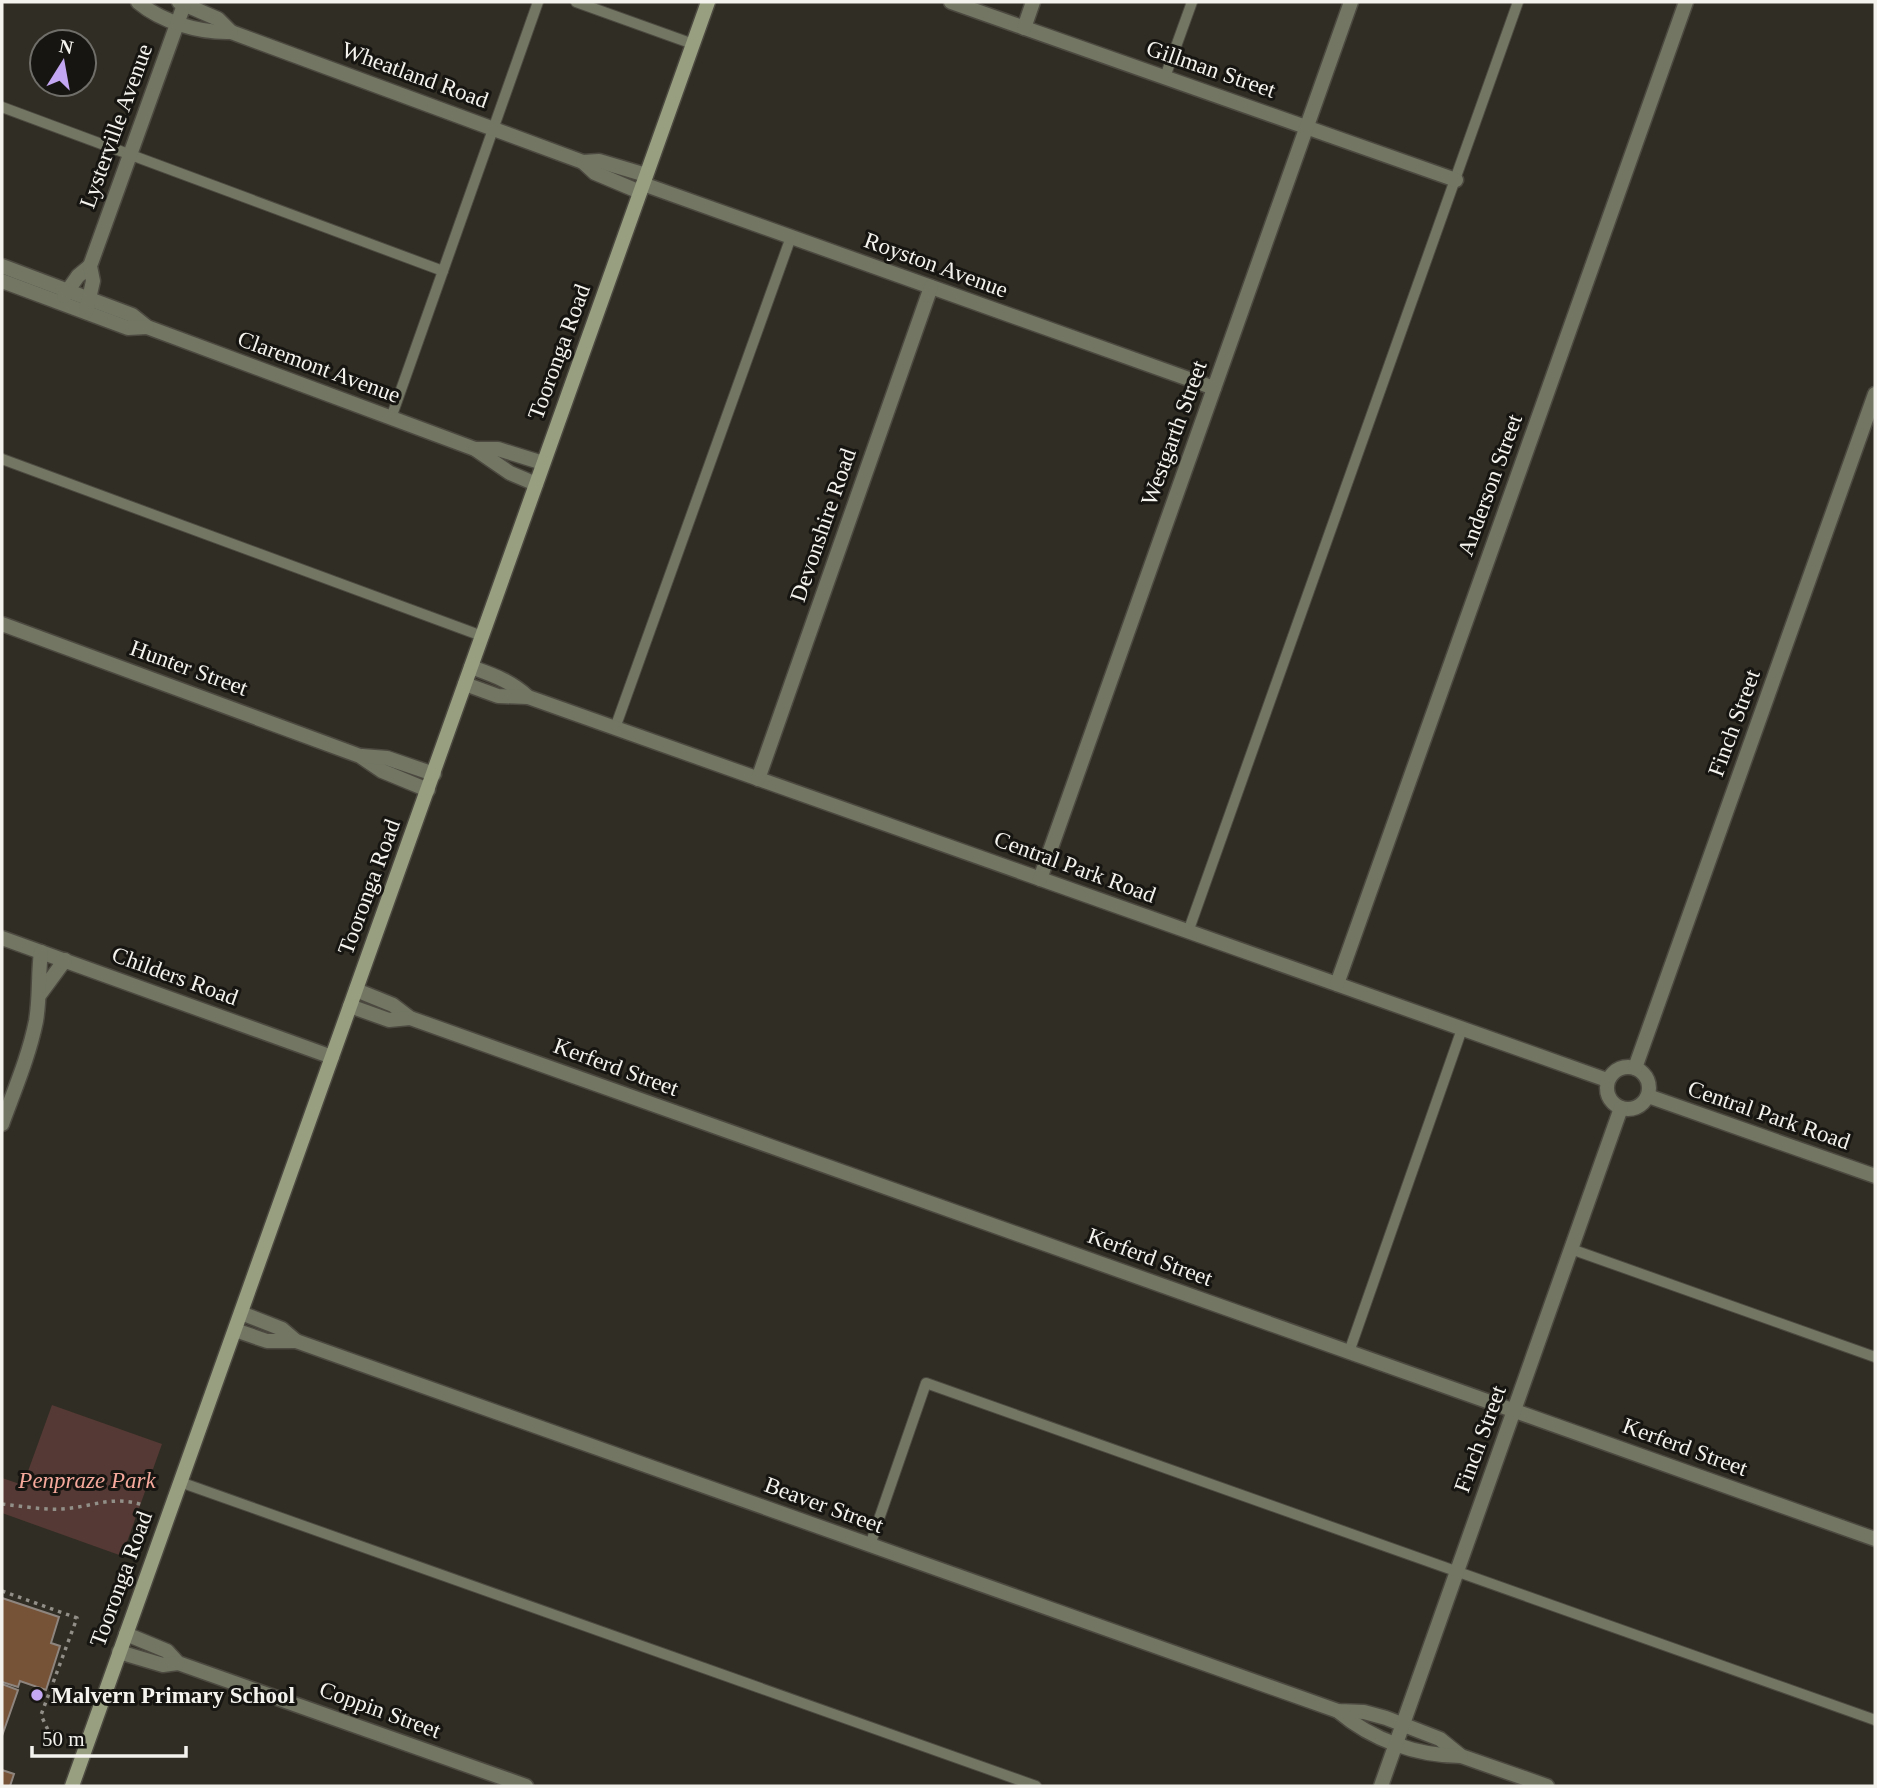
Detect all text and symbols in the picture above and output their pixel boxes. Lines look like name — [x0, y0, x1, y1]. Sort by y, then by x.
north arrow — [28, 28, 98, 98]
text: N — [57, 35, 75, 58]
street label: Gillman Street — [1143, 35, 1279, 103]
street label: Wheatland Road — [338, 37, 492, 113]
street label: Lysterville Avenue — [75, 41, 157, 211]
street label: Royston Avenue — [861, 227, 1011, 303]
street label: Tooronga Road — [523, 280, 595, 423]
street label: Claremont Avenue — [234, 326, 404, 408]
street label: Westgarth Street — [1136, 357, 1212, 509]
street label: Anderson Street — [1453, 410, 1527, 559]
street label: Devonshire Road — [785, 445, 861, 605]
street label: Hunter Street — [127, 635, 252, 701]
street label: Finch Street — [1703, 666, 1765, 780]
street label: Tooronga Road — [333, 815, 405, 958]
street label: Central Park Road — [991, 826, 1160, 908]
street label: Childers Road — [109, 942, 242, 1011]
street label: Kerferd Street — [550, 1033, 682, 1101]
street label: Central Park Road — [1685, 1076, 1854, 1155]
street label: Kerferd Street — [1084, 1223, 1216, 1291]
street label: Finch Street — [1449, 1382, 1511, 1496]
street label: Kerferd Street — [1619, 1413, 1751, 1481]
park label: Penpraze Park — [17, 1468, 156, 1493]
street label: Beaver Street — [761, 1472, 887, 1538]
street label: Tooronga Road — [85, 1507, 157, 1650]
street label: Coppin Street — [316, 1677, 445, 1744]
place label: Malvern Primary School — [51, 1683, 295, 1708]
marker: Malvern Primary School — [29, 1687, 45, 1703]
scale bar — [32, 1714, 186, 1758]
text: 50 m — [42, 1727, 85, 1751]

